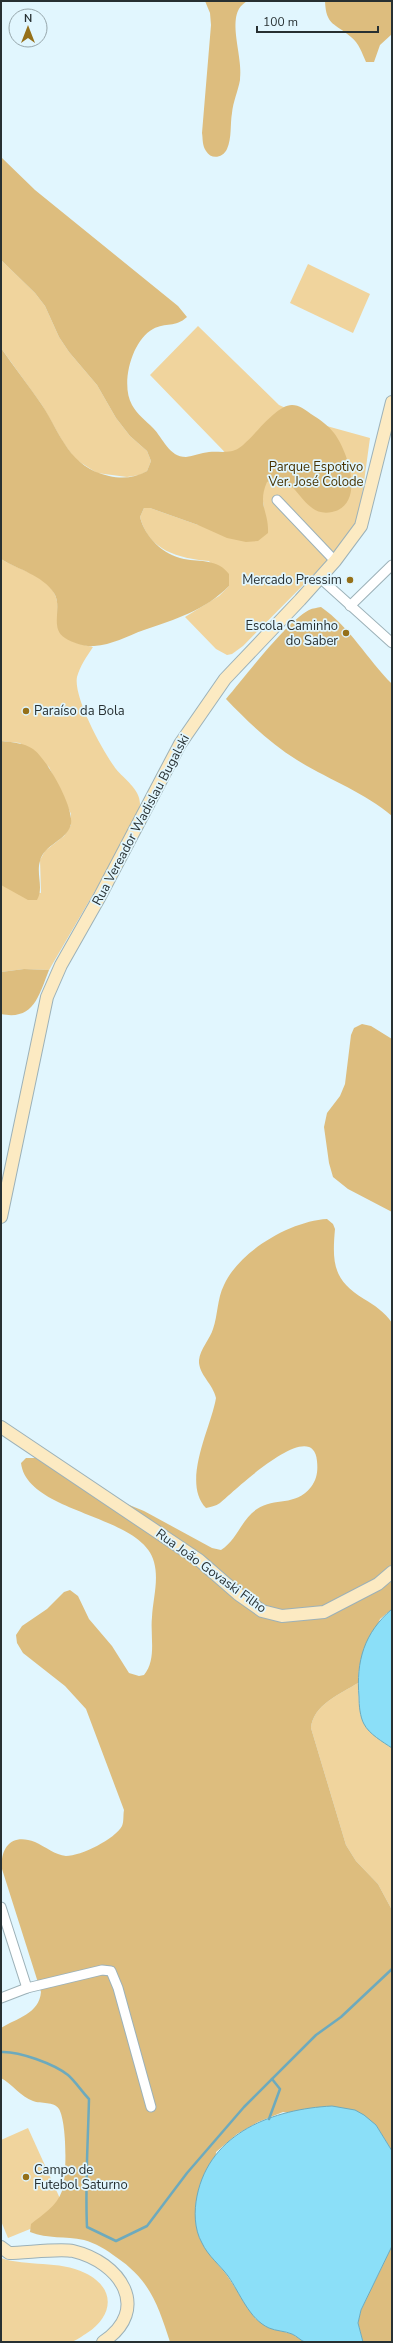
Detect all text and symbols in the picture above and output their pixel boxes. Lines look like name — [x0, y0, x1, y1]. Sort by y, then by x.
north arrow — [8, 8, 48, 48]
scale bar — [257, 8, 378, 34]
text: N — [24, 11, 32, 26]
text: 100 m — [263, 14, 298, 30]
park label: Parque Espotivo Ver. José Colode — [268, 458, 363, 491]
place label: Mercado Pressim — [242, 571, 342, 589]
marker: Mercado Pressim — [345, 575, 355, 585]
place label: Escola Caminho do Saber — [246, 617, 338, 650]
marker: Escola Caminho do Saber — [341, 628, 351, 638]
place label: Paraíso da Bola — [34, 702, 125, 720]
marker: Paraíso da Bola — [21, 706, 31, 716]
street label: Rua Vereador Wadislau Bugalski — [88, 731, 194, 909]
street label: Rua João Govaski Filho — [152, 1525, 270, 1617]
place label: Campo de Futebol Saturno — [34, 2161, 128, 2194]
marker: Campo de Futebol Saturno — [21, 2172, 31, 2182]

